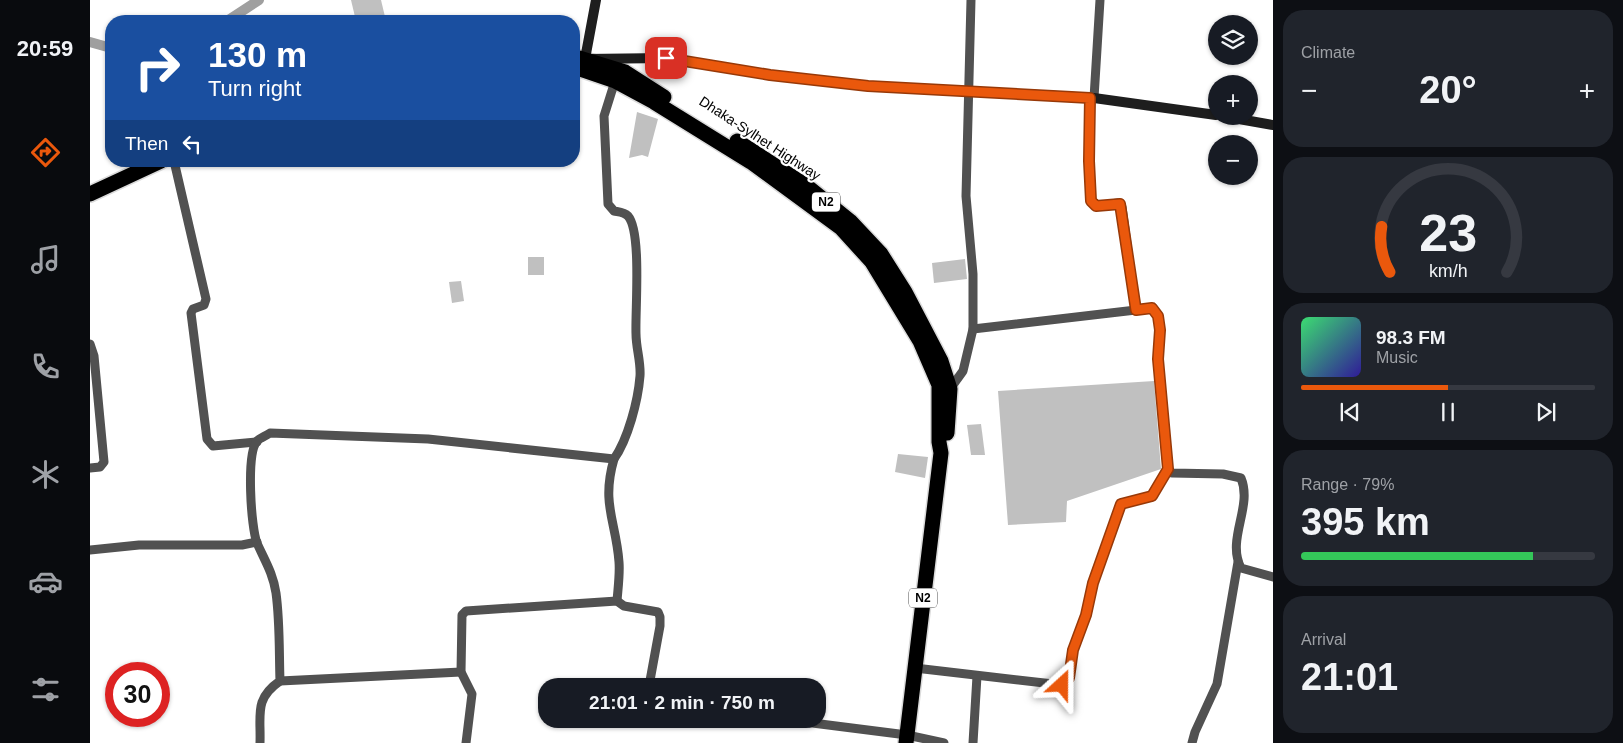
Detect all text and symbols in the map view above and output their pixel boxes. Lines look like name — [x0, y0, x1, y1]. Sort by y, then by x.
map controls — [1208, 15, 1258, 185]
button: layers — [1208, 15, 1258, 65]
icon: right — [125, 35, 190, 100]
text: 130 m — [208, 35, 307, 74]
text: 20:59 — [17, 36, 73, 61]
pin — [645, 37, 687, 79]
icon: arrive — [652, 44, 680, 72]
text: Climate — [1301, 44, 1355, 61]
text: 20° — [1419, 69, 1477, 111]
button: + — [1208, 75, 1258, 125]
text: − — [1301, 75, 1317, 106]
text: + — [1579, 75, 1595, 106]
text: Turn right — [208, 76, 301, 101]
street label: Dhaka-Sylhet Highway — [696, 93, 824, 183]
icon: left — [178, 130, 206, 158]
text: Then — [125, 133, 168, 154]
icon: directions — [28, 135, 63, 170]
button: − — [1208, 135, 1258, 185]
road number: N2 — [812, 192, 840, 212]
text: 23 — [1419, 204, 1477, 262]
icon: music — [28, 242, 63, 277]
text: km/h — [1429, 261, 1467, 281]
text: 98.3 FM — [1376, 327, 1446, 348]
icon: phone — [28, 349, 63, 384]
text: Music — [1376, 349, 1418, 366]
icon: previous — [1336, 398, 1364, 426]
icon: pause — [1434, 398, 1462, 426]
icon: next — [1532, 398, 1560, 426]
icon: climate — [28, 457, 63, 492]
text: Range · 79% — [1301, 476, 1394, 493]
text: 395 km — [1301, 501, 1430, 543]
icon: car — [28, 564, 63, 599]
road number: N2 — [909, 588, 937, 608]
text: Arrival — [1301, 631, 1346, 648]
text: 21:01 — [1301, 656, 1398, 698]
position arrow — [1035, 658, 1087, 710]
speed limit sign: 30 — [105, 662, 170, 727]
icon: filters — [28, 672, 63, 707]
text: 21:01 · 2 min · 750 m — [589, 692, 775, 713]

